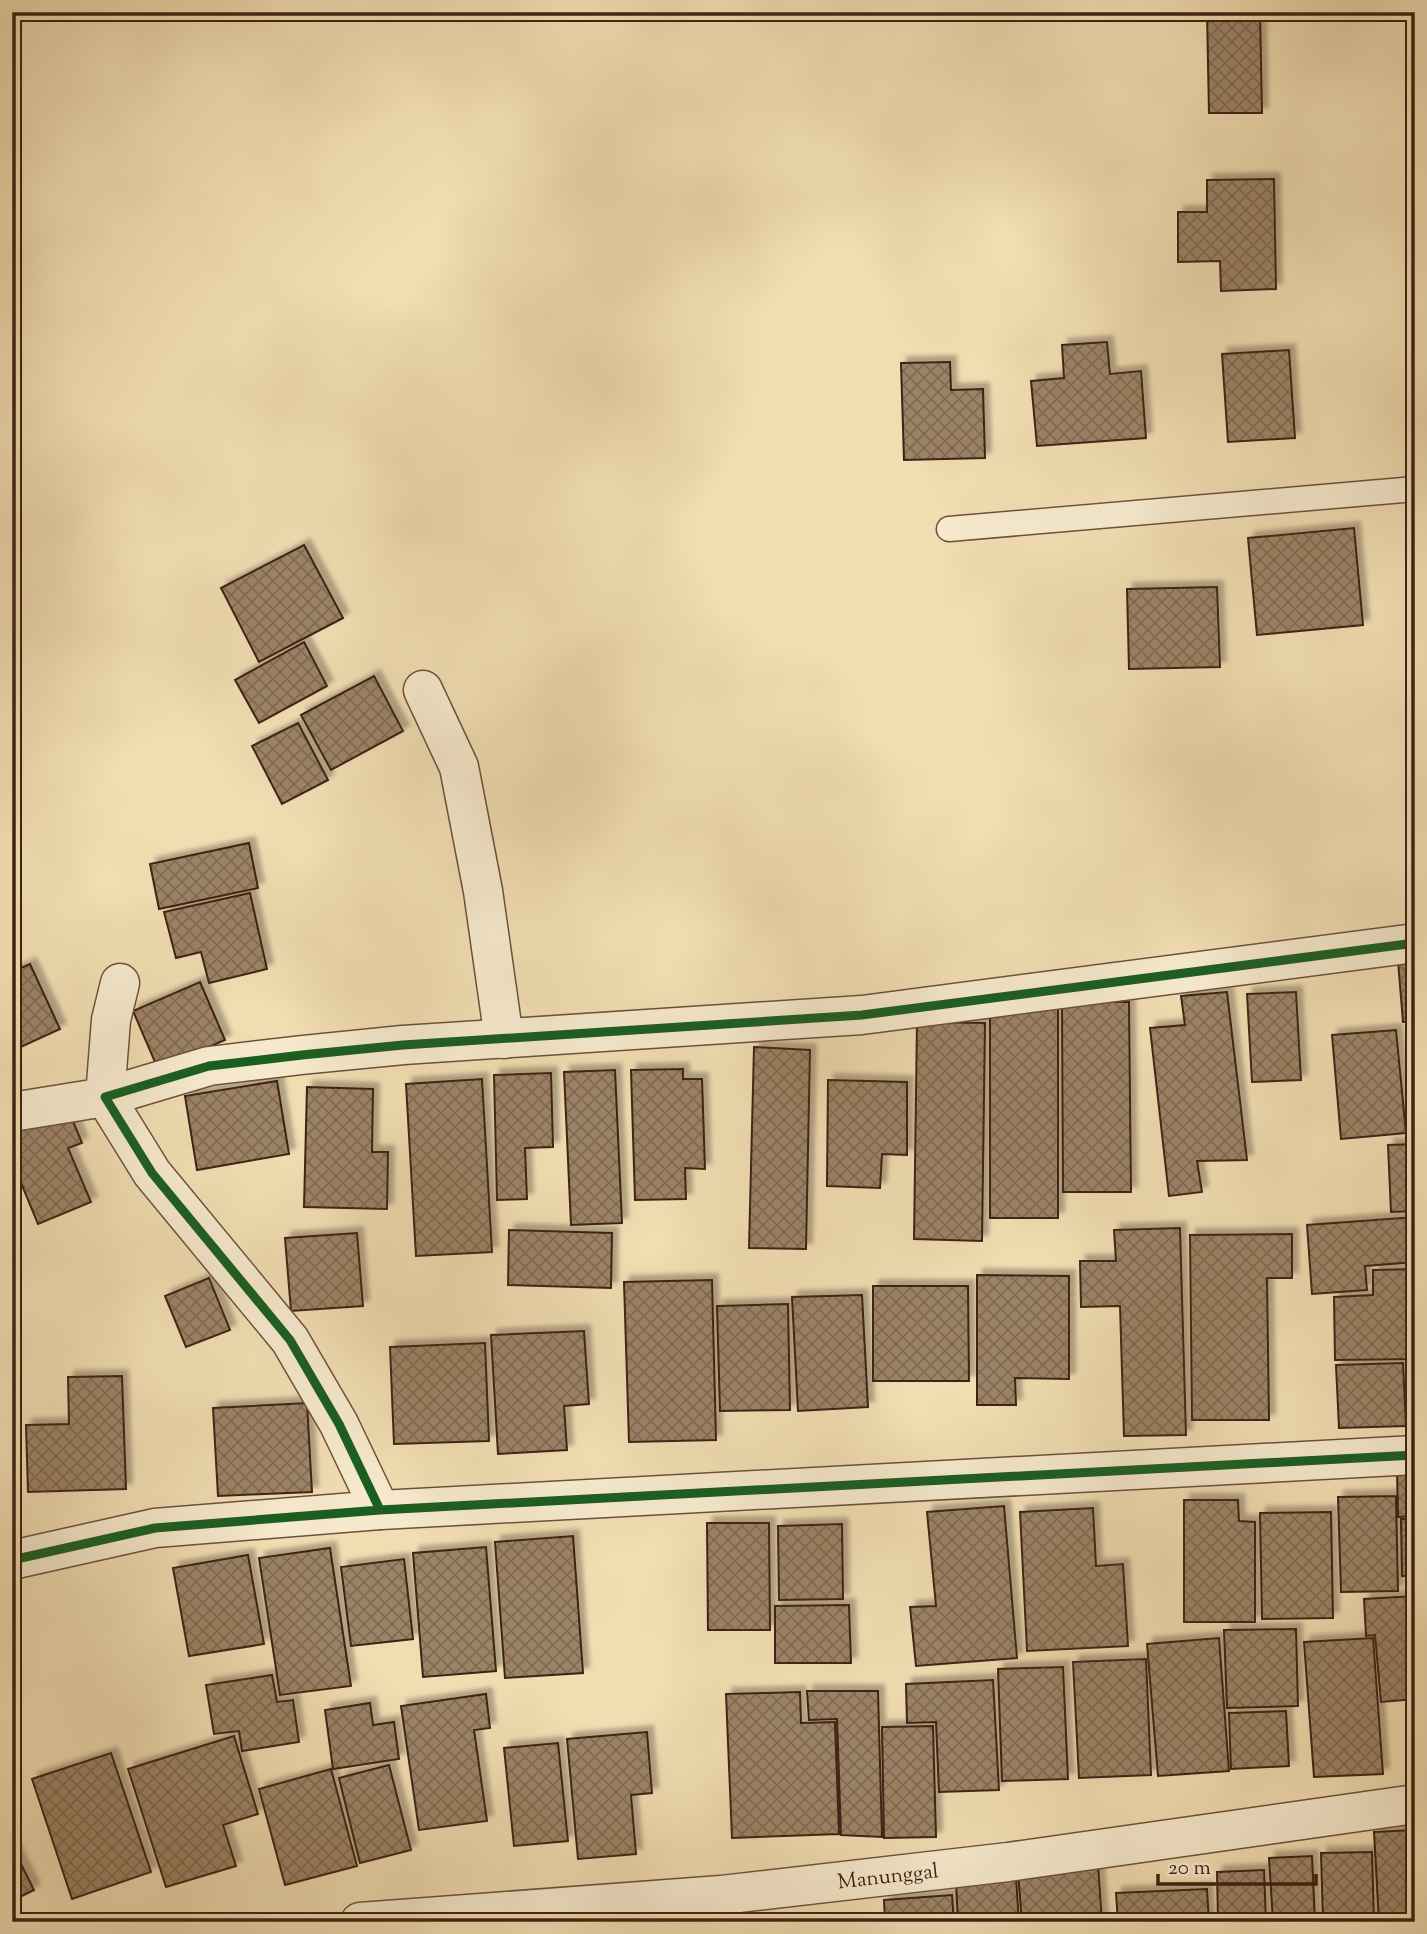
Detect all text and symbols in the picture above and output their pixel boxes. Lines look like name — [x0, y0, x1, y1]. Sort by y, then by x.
scale bar — [1158, 1843, 1315, 1887]
text: 20 m — [1168, 1854, 1211, 1884]
street label: Manunggal — [836, 1857, 940, 1898]

